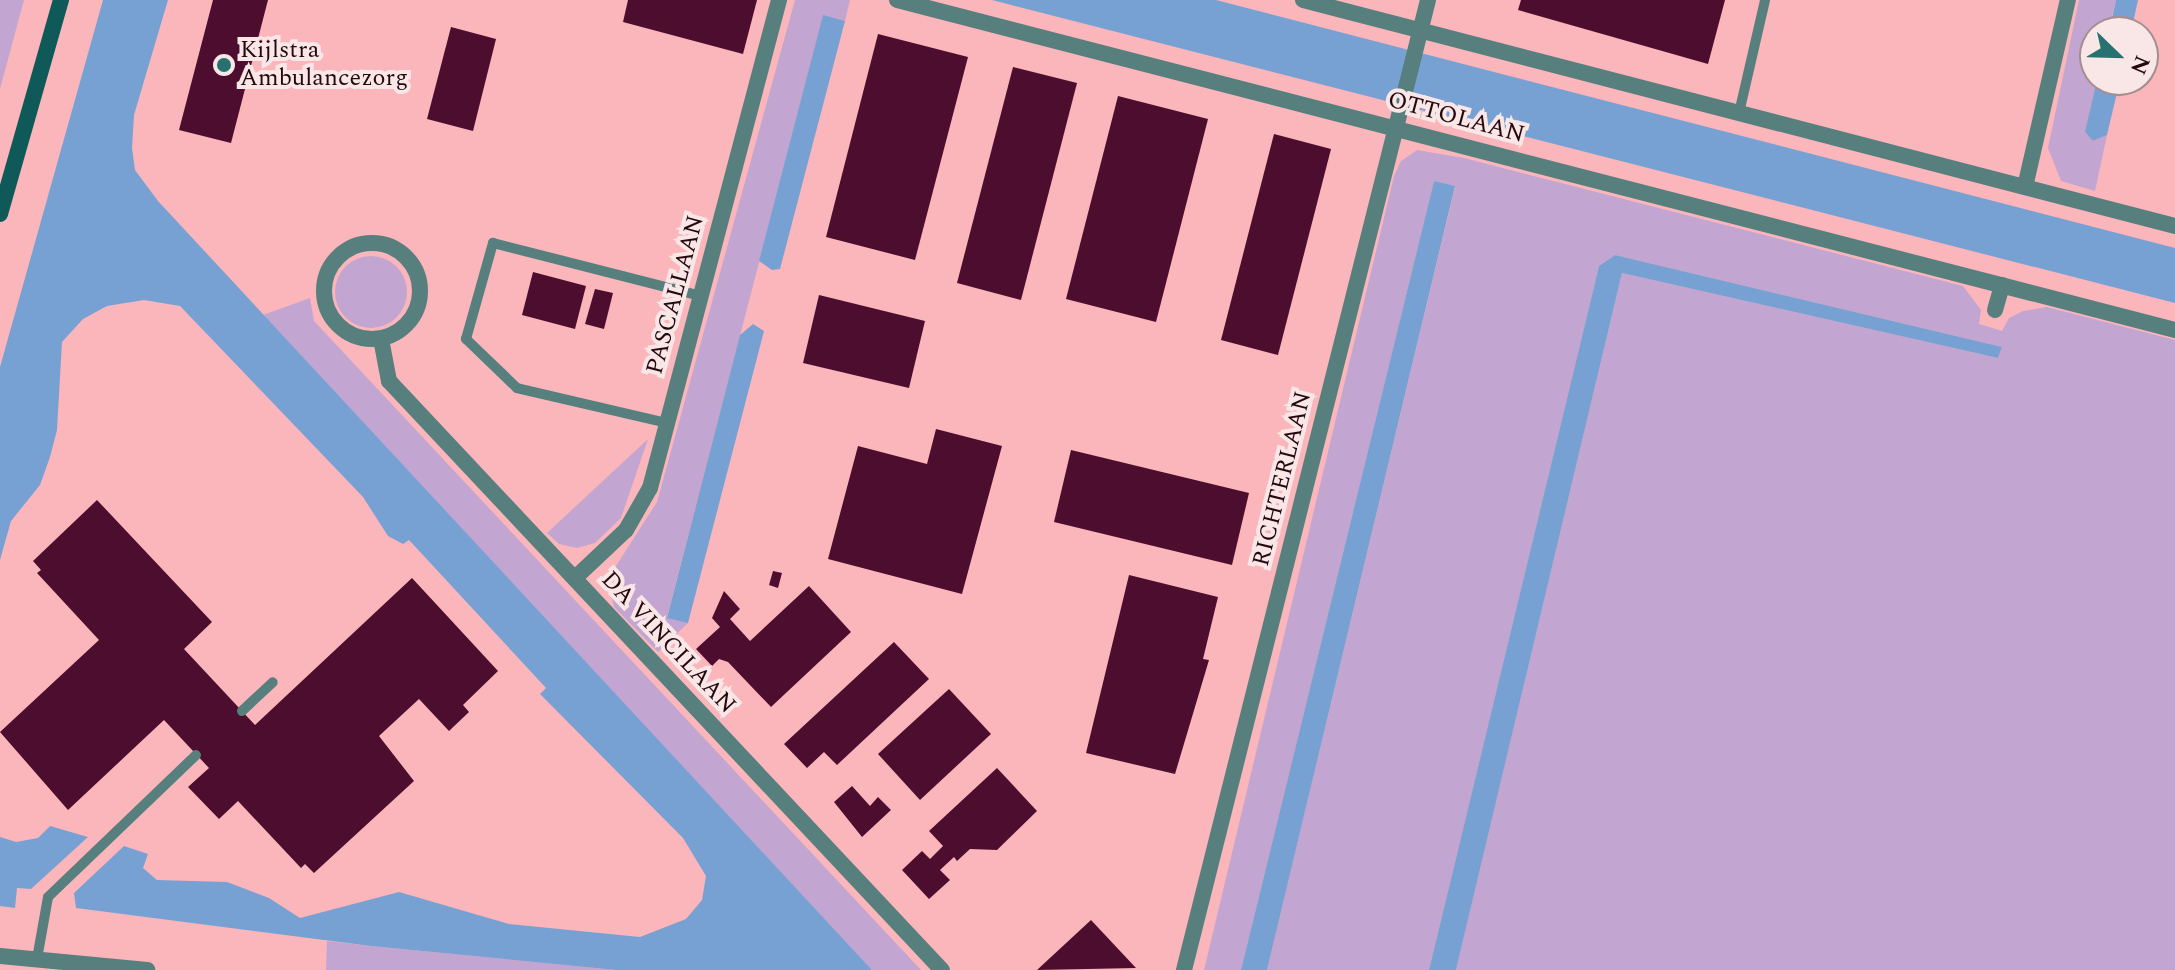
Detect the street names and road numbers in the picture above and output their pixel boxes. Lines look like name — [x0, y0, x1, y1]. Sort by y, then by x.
street label: OTTOLAAN — [1384, 86, 1528, 150]
street label: PASCALLAAN — [641, 212, 711, 378]
street label: RICHTERLAAN — [1247, 389, 1319, 569]
street label: DA VINCILAAN — [595, 566, 741, 720]

